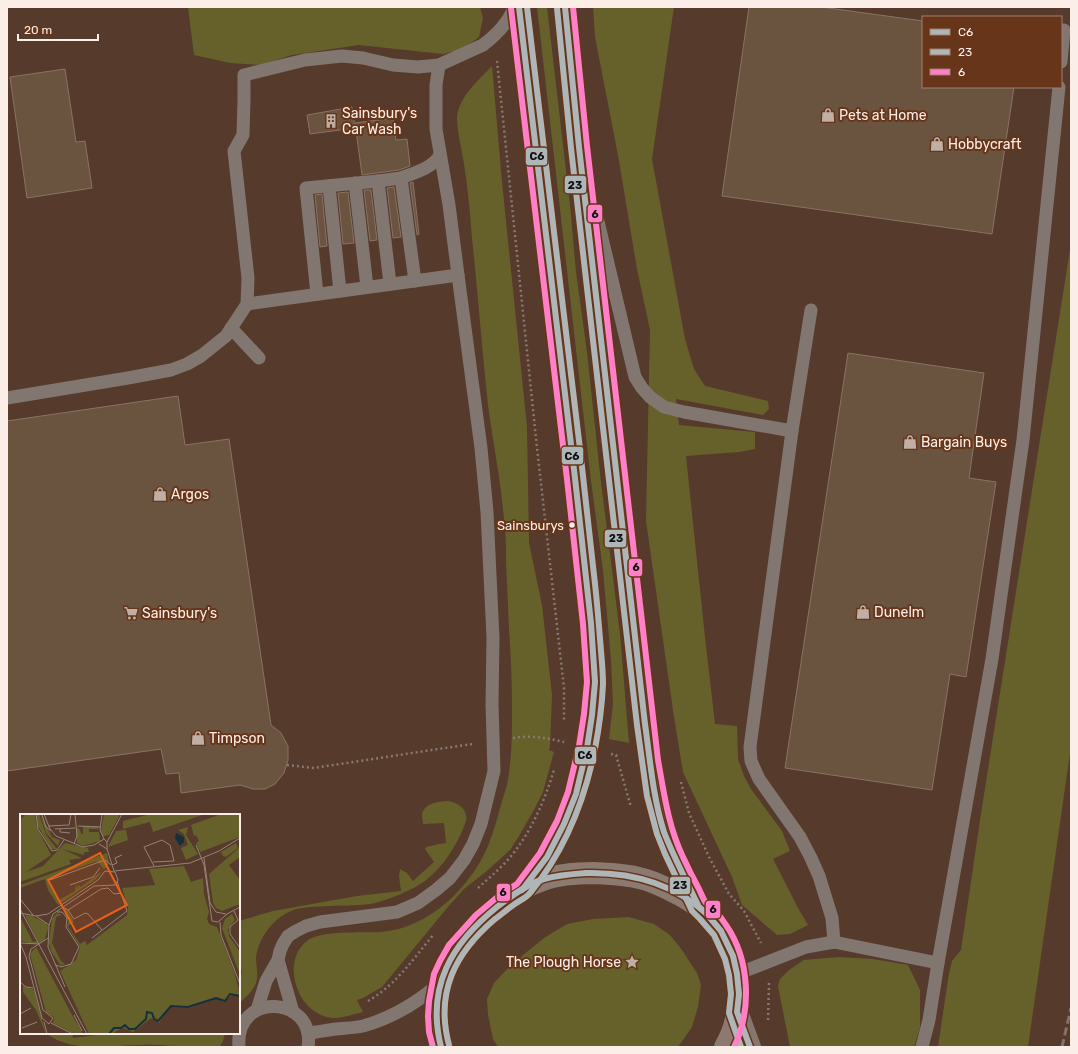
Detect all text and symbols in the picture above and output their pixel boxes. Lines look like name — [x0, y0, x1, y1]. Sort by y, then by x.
scale bar — [18, 16, 98, 42]
legend — [922, 16, 1062, 88]
text: 20 m — [24, 23, 52, 37]
text: C6 — [958, 25, 973, 39]
text: 23 — [958, 45, 972, 59]
text: 6 — [958, 65, 965, 79]
place label: Sainsbury's Car Wash — [342, 105, 417, 138]
shop icon: Pets at Home — [820, 107, 836, 123]
place label: Pets at Home — [839, 107, 927, 124]
building icon: Sainsbury's Car Wash — [323, 113, 339, 129]
shop icon: Hobbycraft — [929, 136, 945, 152]
place label: Hobbycraft — [948, 136, 1022, 153]
line badge: C6 — [525, 147, 548, 166]
text: C6 — [530, 150, 544, 163]
line badge: 23 — [564, 175, 587, 194]
text: 23 — [568, 179, 582, 192]
line badge: 6 — [587, 204, 603, 223]
text: 6 — [591, 208, 599, 221]
shop icon: Bargain Buys — [902, 434, 918, 450]
place label: Bargain Buys — [921, 434, 1007, 451]
line badge: C6 — [561, 446, 584, 465]
text: C6 — [565, 450, 579, 463]
shop icon: Argos — [152, 486, 168, 502]
place label: Argos — [171, 486, 209, 503]
place label: Sainsburys — [497, 518, 564, 533]
marker: Sainsburys — [567, 520, 577, 530]
line badge: 23 — [604, 529, 627, 548]
text: 23 — [609, 532, 623, 545]
line badge: 6 — [628, 558, 643, 577]
text: 6 — [632, 561, 640, 574]
shop icon: Dunelm — [855, 604, 871, 620]
place label: Dunelm — [874, 604, 924, 621]
supermarket icon: Sainsbury's — [123, 605, 139, 621]
place label: Sainsbury's — [142, 605, 217, 622]
shop icon: Timpson — [190, 730, 206, 746]
place label: Timpson — [209, 730, 265, 747]
line badge: C6 — [574, 746, 597, 765]
text: C6 — [578, 749, 592, 762]
inset map — [20, 814, 240, 1034]
line badge: 23 — [669, 876, 691, 895]
text: 23 — [673, 879, 687, 892]
line badge: 6 — [496, 883, 511, 902]
text: 6 — [499, 886, 507, 899]
line badge: 6 — [705, 900, 721, 919]
text: 6 — [709, 903, 717, 916]
place label: The Plough Horse — [506, 954, 621, 971]
place icon: The Plough Horse — [624, 954, 640, 970]

